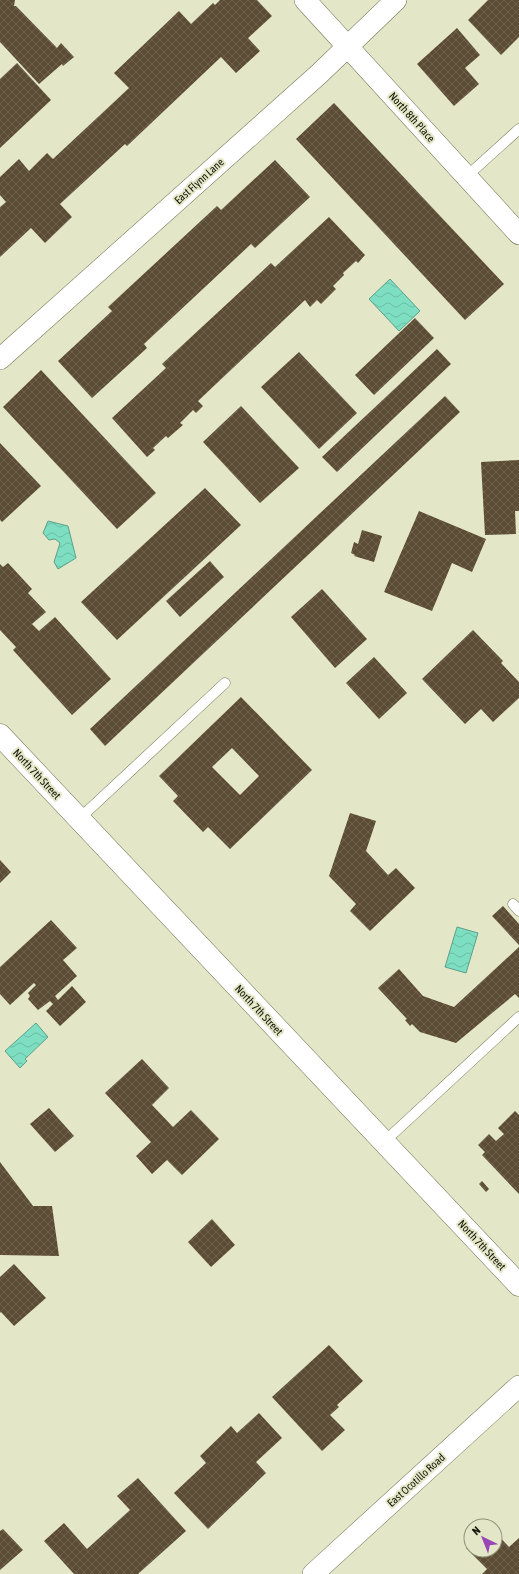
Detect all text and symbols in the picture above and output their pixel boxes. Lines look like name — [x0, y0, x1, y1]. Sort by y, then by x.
street label: North 8th Place — [387, 90, 437, 144]
street label: East Flynn Lane — [172, 156, 226, 206]
street label: North 7th Street — [11, 746, 63, 802]
street label: North 7th Street — [233, 982, 285, 1038]
street label: North 7th Street — [456, 1217, 508, 1273]
street label: East Ocotillo Road — [385, 1451, 447, 1509]
north arrow — [463, 1518, 503, 1558]
text: N — [470, 1524, 483, 1537]

